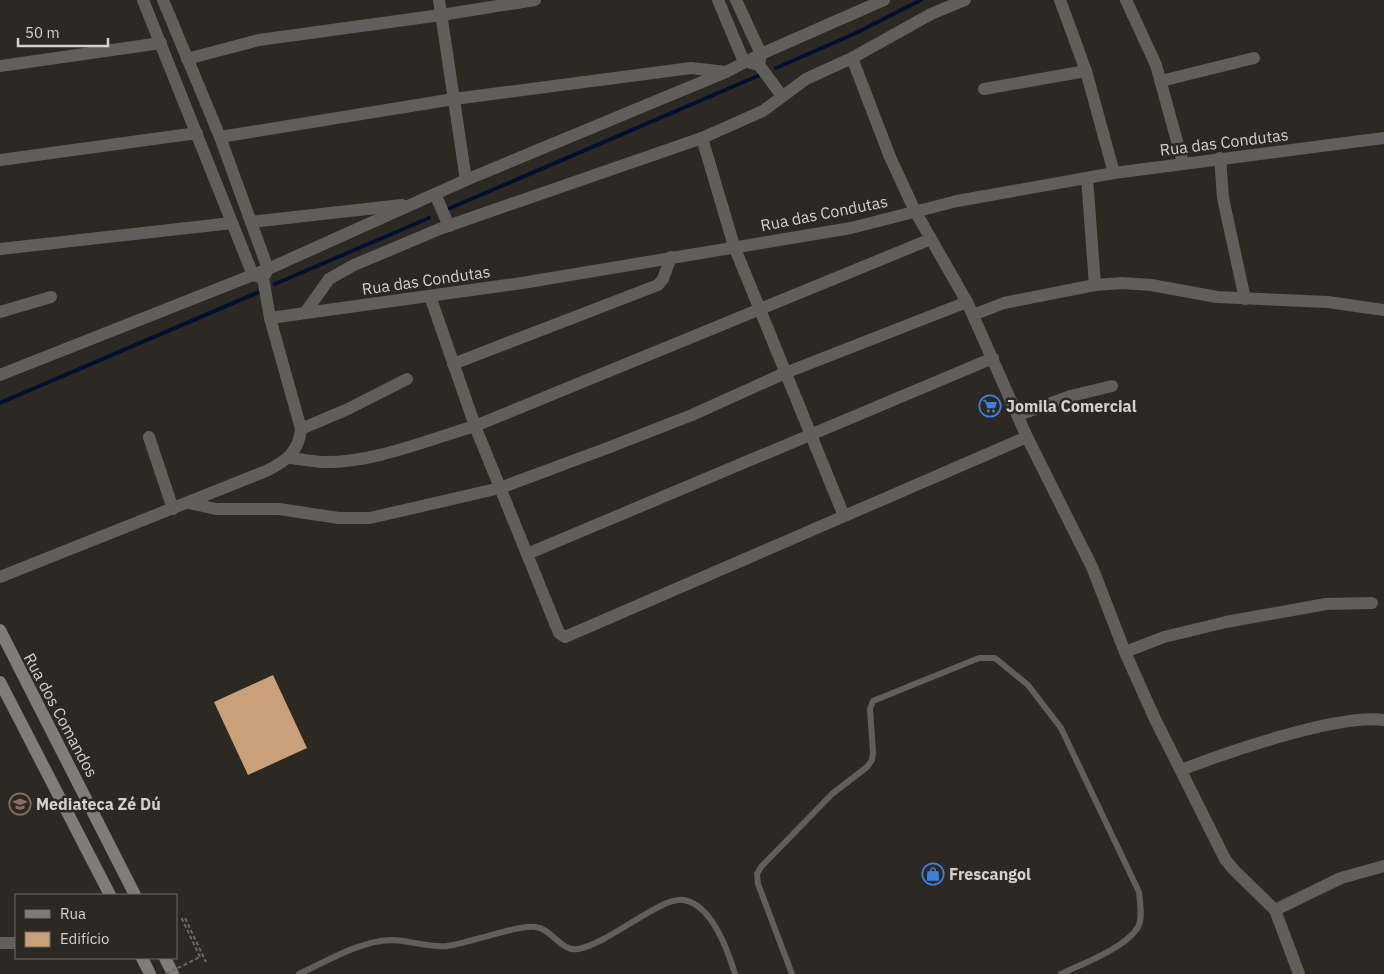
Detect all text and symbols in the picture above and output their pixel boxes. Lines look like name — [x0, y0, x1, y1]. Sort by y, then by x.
scale bar — [18, 15, 108, 47]
text: 50 m — [25, 23, 60, 42]
street label: Rua das Condutas — [1159, 124, 1289, 160]
street label: Rua das Condutas — [759, 191, 889, 235]
street label: Rua das Condutas — [361, 261, 491, 299]
supermarket icon: Jomila Comercial — [978, 394, 1002, 418]
place label: Jomila Comercial — [1006, 396, 1137, 416]
street label: Rua dos Comandos — [20, 649, 102, 781]
school or university icon: Mediateca Zé Dú — [8, 792, 32, 816]
place label: Mediateca Zé Dú — [36, 794, 161, 814]
shop icon: Frescangol — [921, 862, 945, 886]
place label: Frescangol — [949, 864, 1031, 884]
legend — [15, 894, 178, 959]
text: Rua — [60, 904, 86, 923]
text: Edifício — [60, 929, 109, 948]

